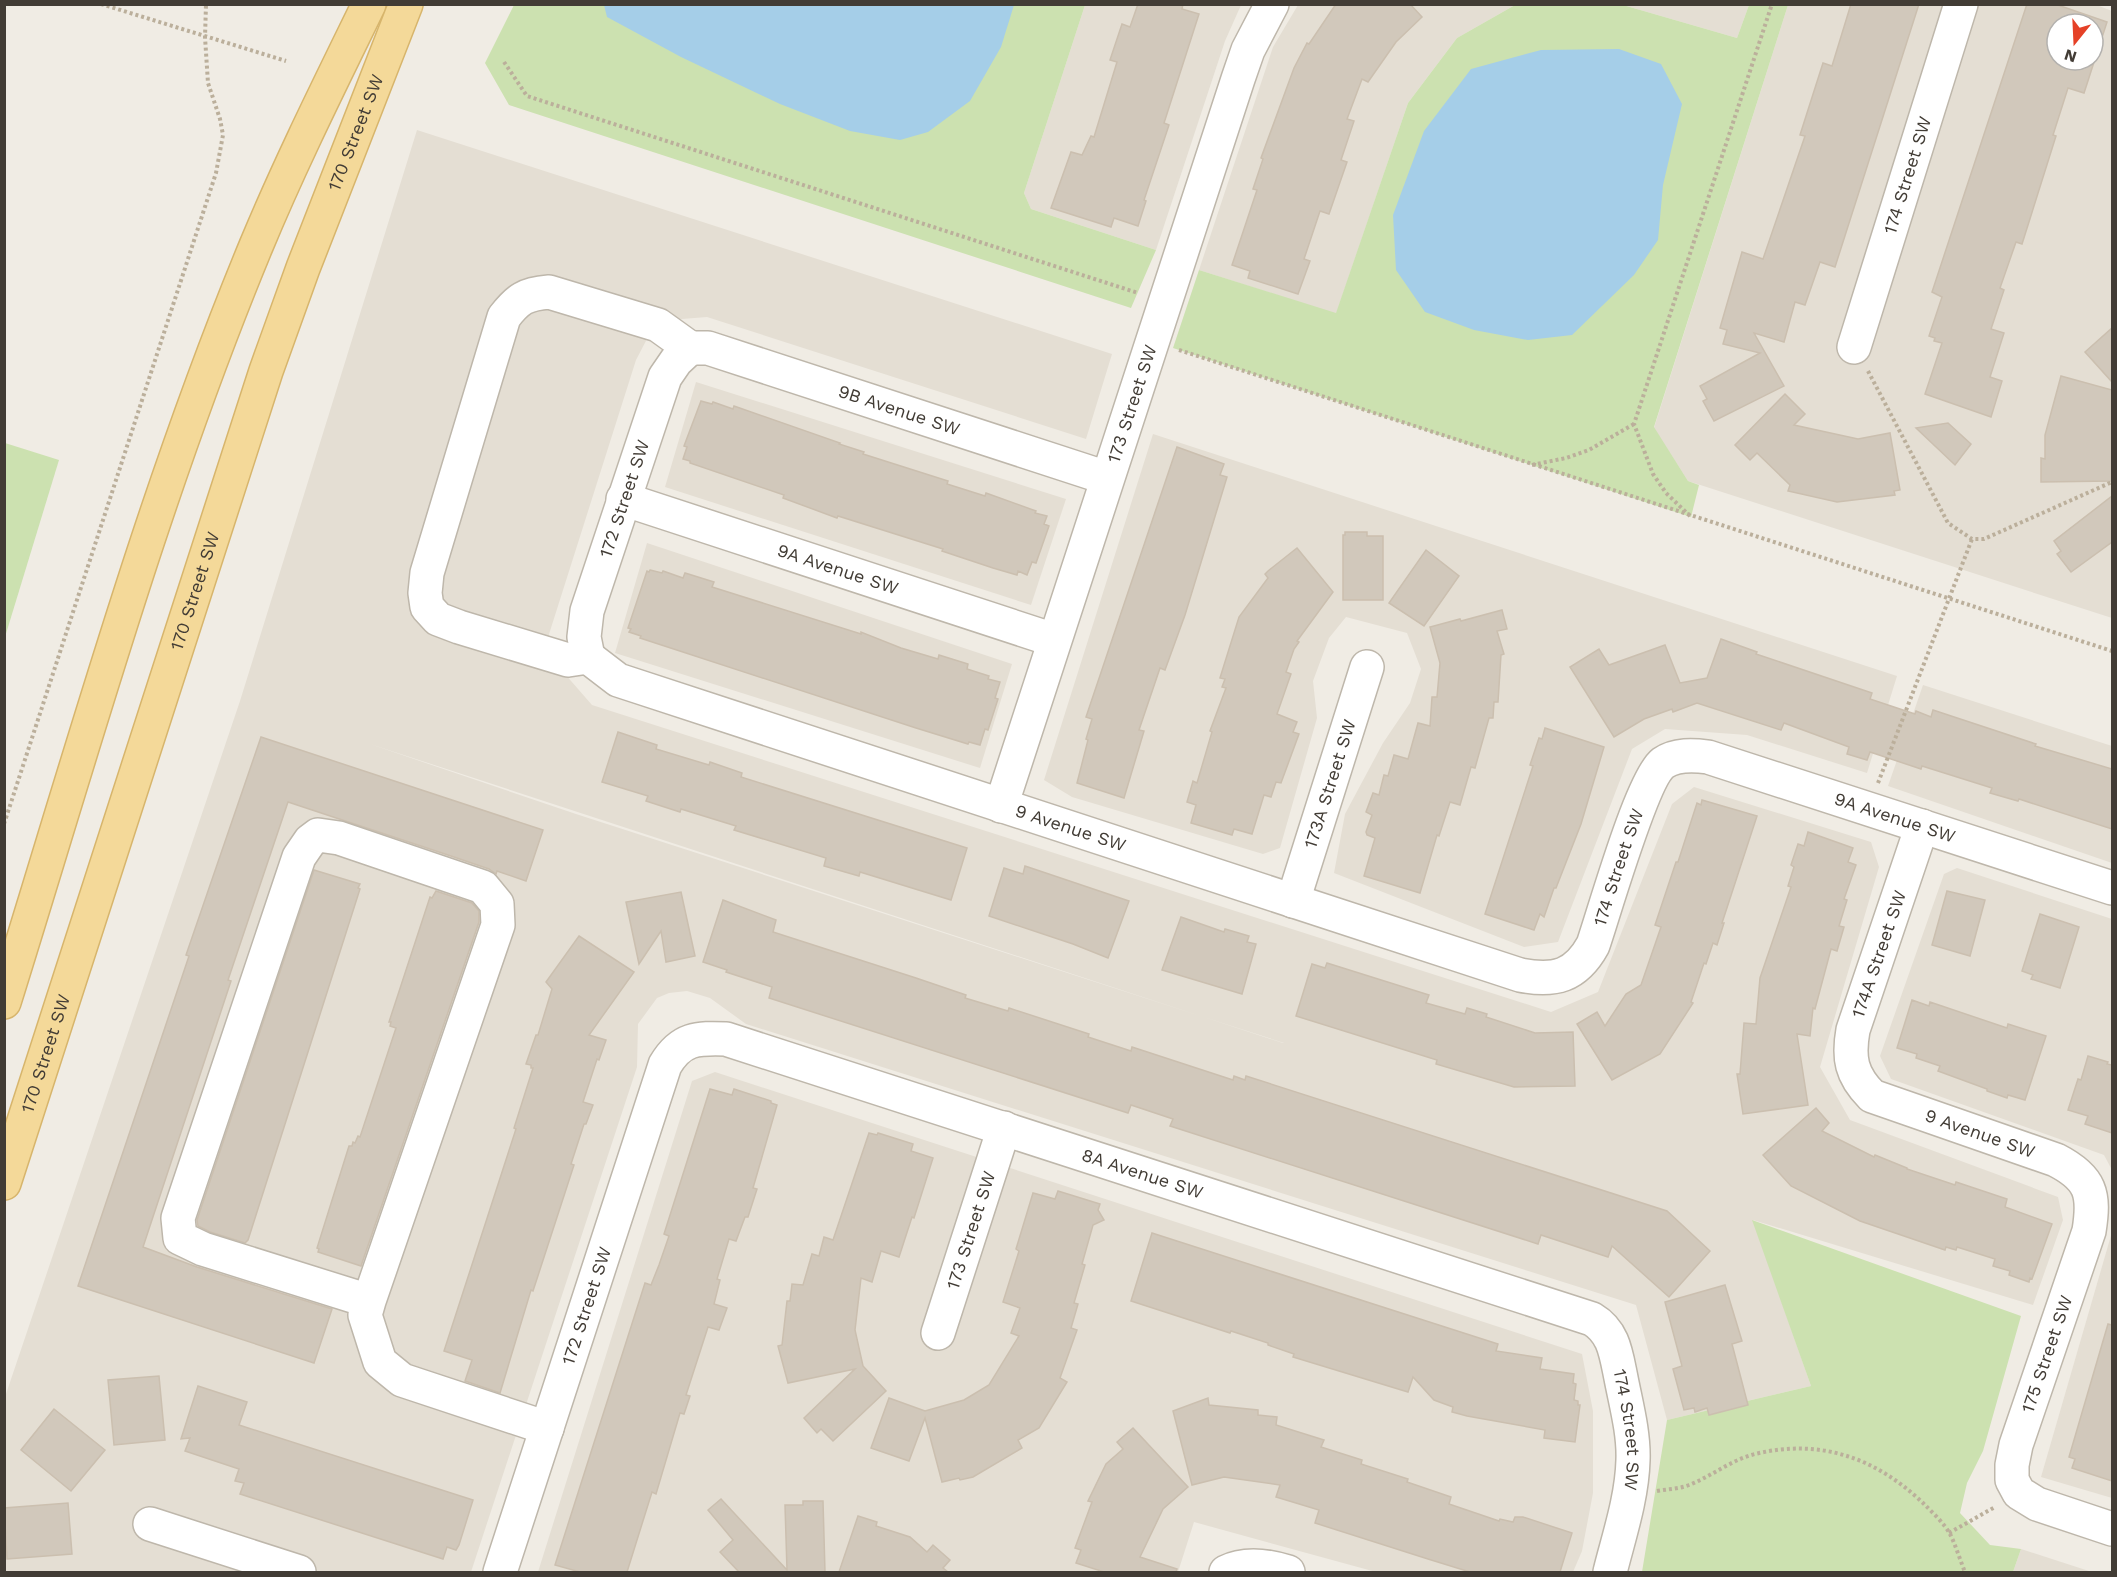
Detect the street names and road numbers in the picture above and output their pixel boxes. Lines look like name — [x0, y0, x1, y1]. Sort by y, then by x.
street label: 170 Street SW — [323, 71, 388, 194]
street label: 174 Street SW — [1879, 114, 1935, 236]
street label: 173 Street SW — [1103, 342, 1161, 465]
street label: 9B Avenue SW — [836, 380, 963, 439]
street label: 172 Street SW — [595, 437, 653, 560]
street label: 170 Street SW — [166, 529, 223, 653]
street label: 9A Avenue SW — [775, 539, 901, 598]
street label: 173A Street SW — [1299, 716, 1360, 851]
street label: 9A Avenue SW — [1832, 788, 1958, 847]
street label: 9 Avenue SW — [1013, 800, 1129, 855]
street label: 174 Street SW — [1589, 806, 1648, 928]
street label: 174A Street SW — [1847, 887, 1910, 1020]
street label: 170 Street SW — [16, 992, 74, 1115]
street label: 9 Avenue SW — [1922, 1104, 2038, 1162]
street label: 8A Avenue SW — [1079, 1144, 1206, 1203]
street label: 173 Street SW — [942, 1168, 999, 1292]
street label: 172 Street SW — [557, 1244, 615, 1367]
street label: 175 Street SW — [2017, 1292, 2076, 1415]
street label: 174 Street SW — [1609, 1367, 1644, 1492]

